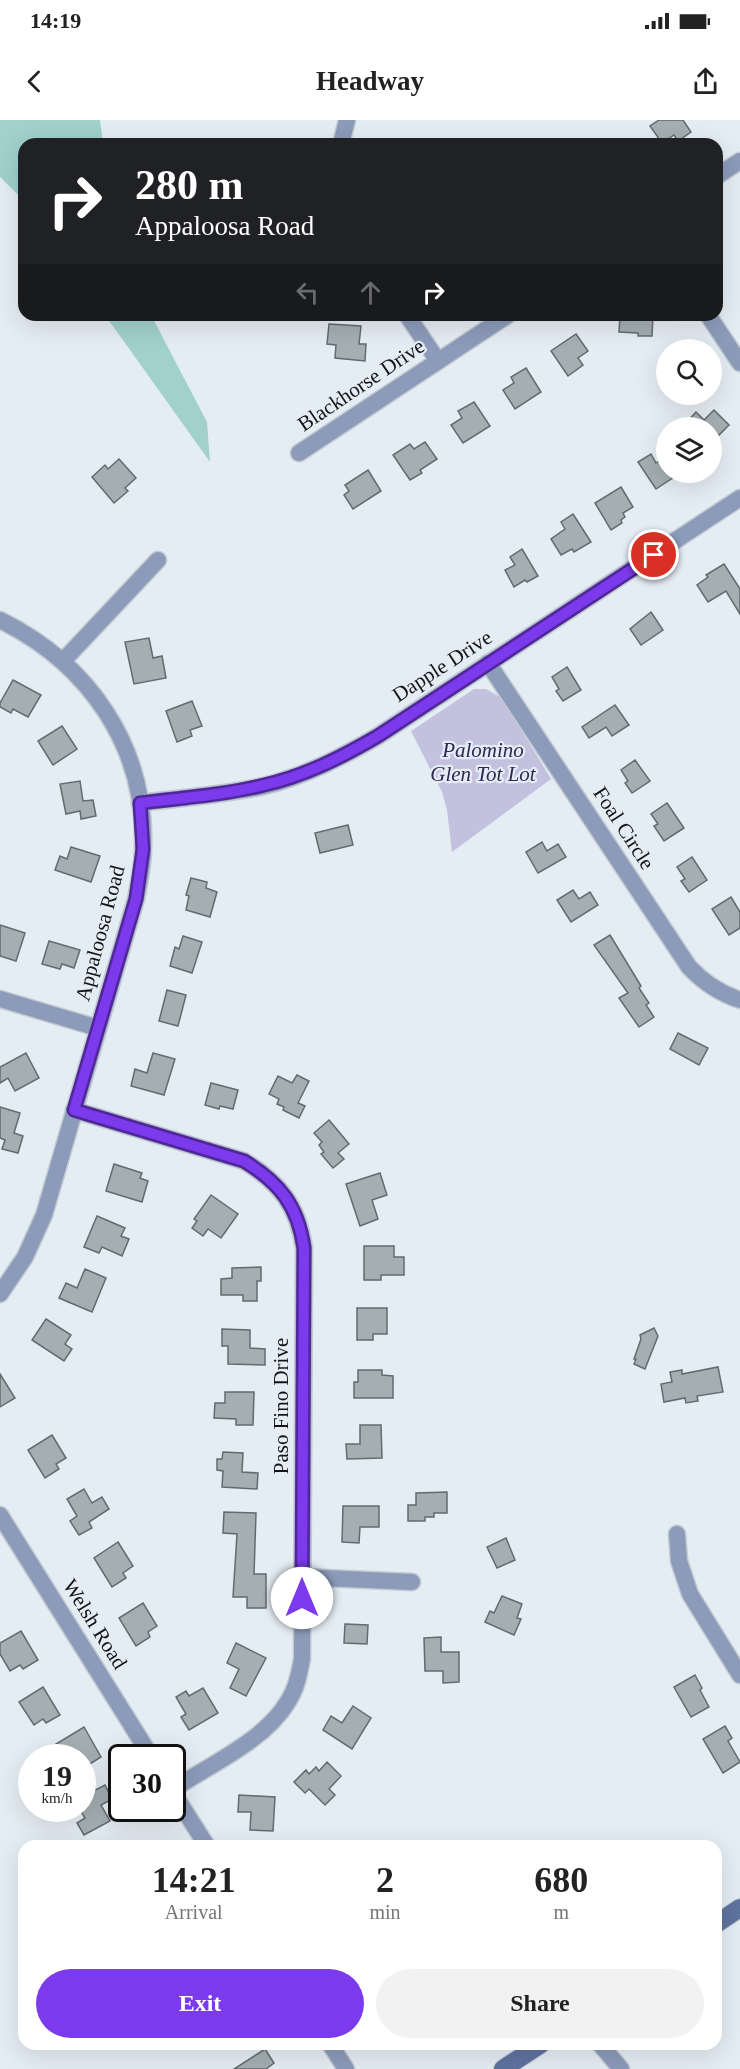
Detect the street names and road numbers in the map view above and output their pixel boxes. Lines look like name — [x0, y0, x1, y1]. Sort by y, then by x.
street label: Blackhorse Drive — [293, 334, 429, 436]
street label: Dapple Drive — [388, 625, 496, 707]
street label: Foal Circle — [588, 782, 660, 874]
street label: Appaloosa Road — [70, 862, 130, 1003]
street label: Paso Fino Drive — [269, 1338, 293, 1474]
street label: Welsh Road — [58, 1575, 132, 1674]

